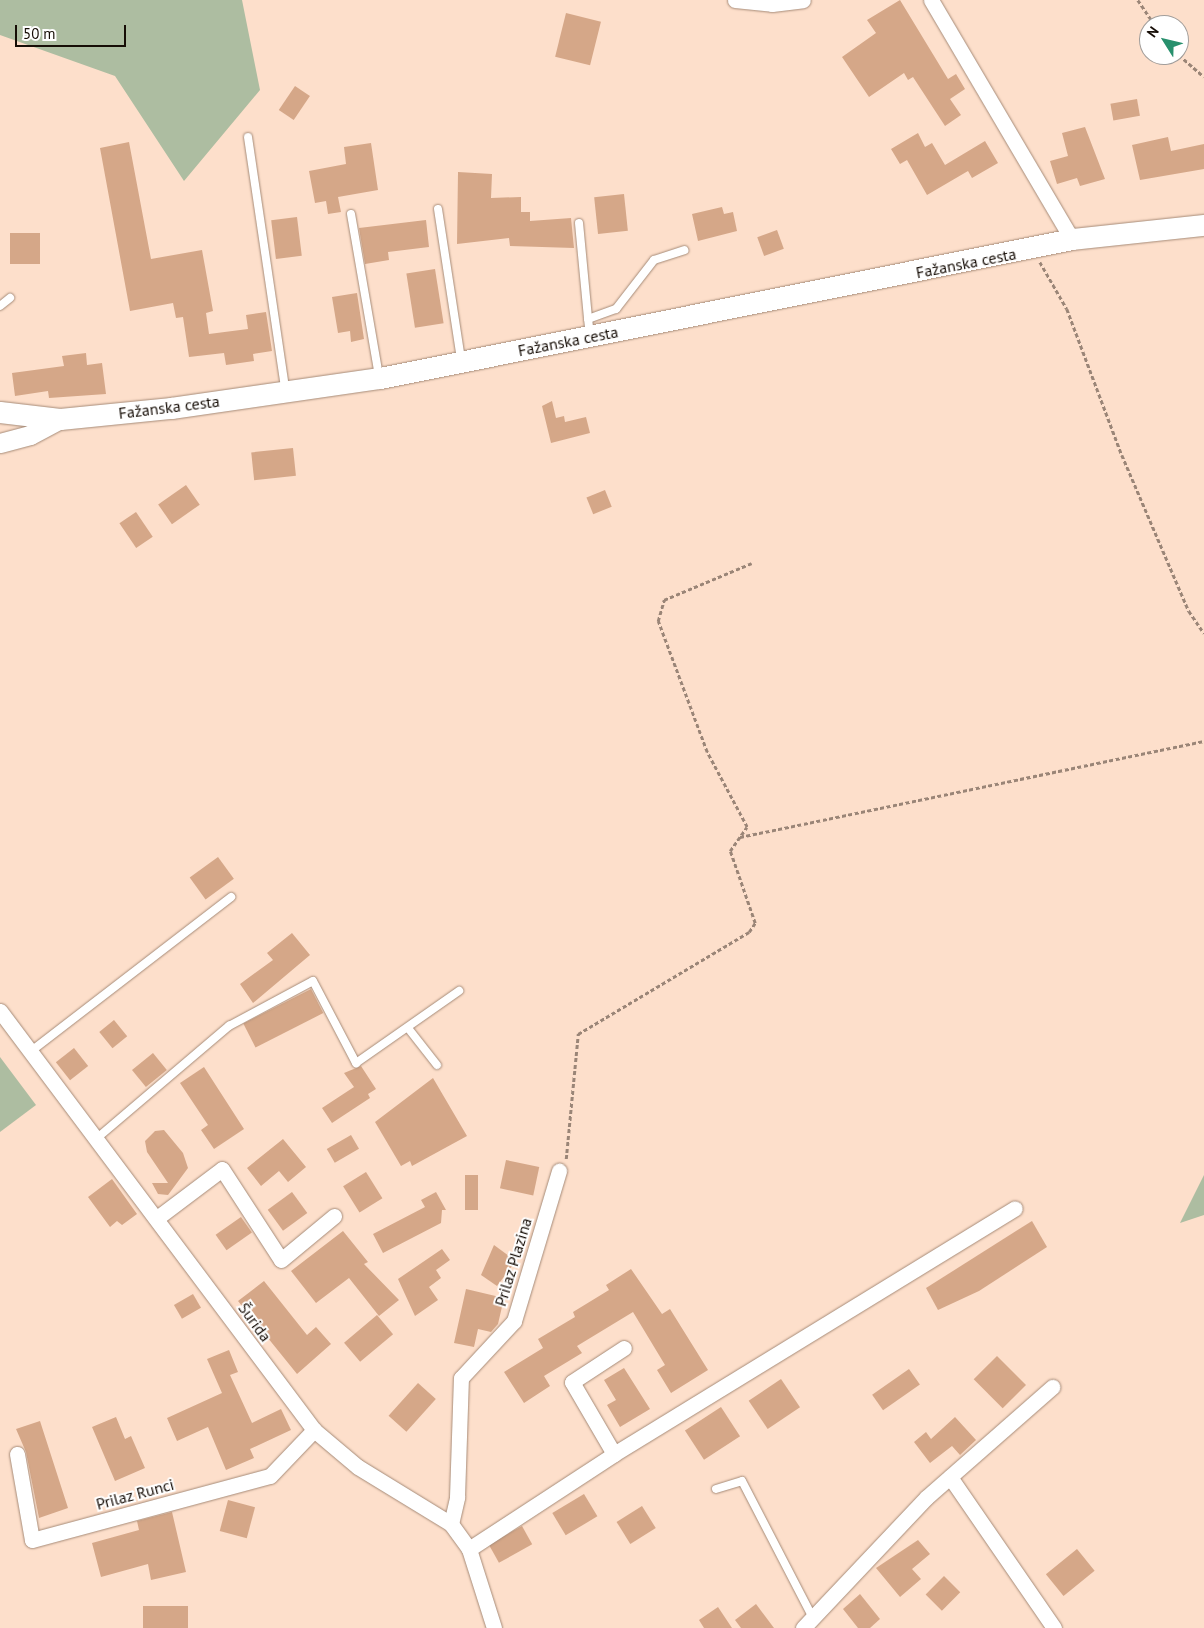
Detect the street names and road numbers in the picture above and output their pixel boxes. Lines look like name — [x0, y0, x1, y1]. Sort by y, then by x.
street label: Fažanska cesta — [914, 244, 1018, 282]
street label: Fažanska cesta — [516, 322, 620, 360]
street label: Fažanska cesta — [117, 391, 221, 423]
street label: Prilaz Plazina — [490, 1215, 536, 1309]
street label: Šurida — [234, 1299, 276, 1345]
street label: Prilaz Runci — [94, 1474, 176, 1514]

